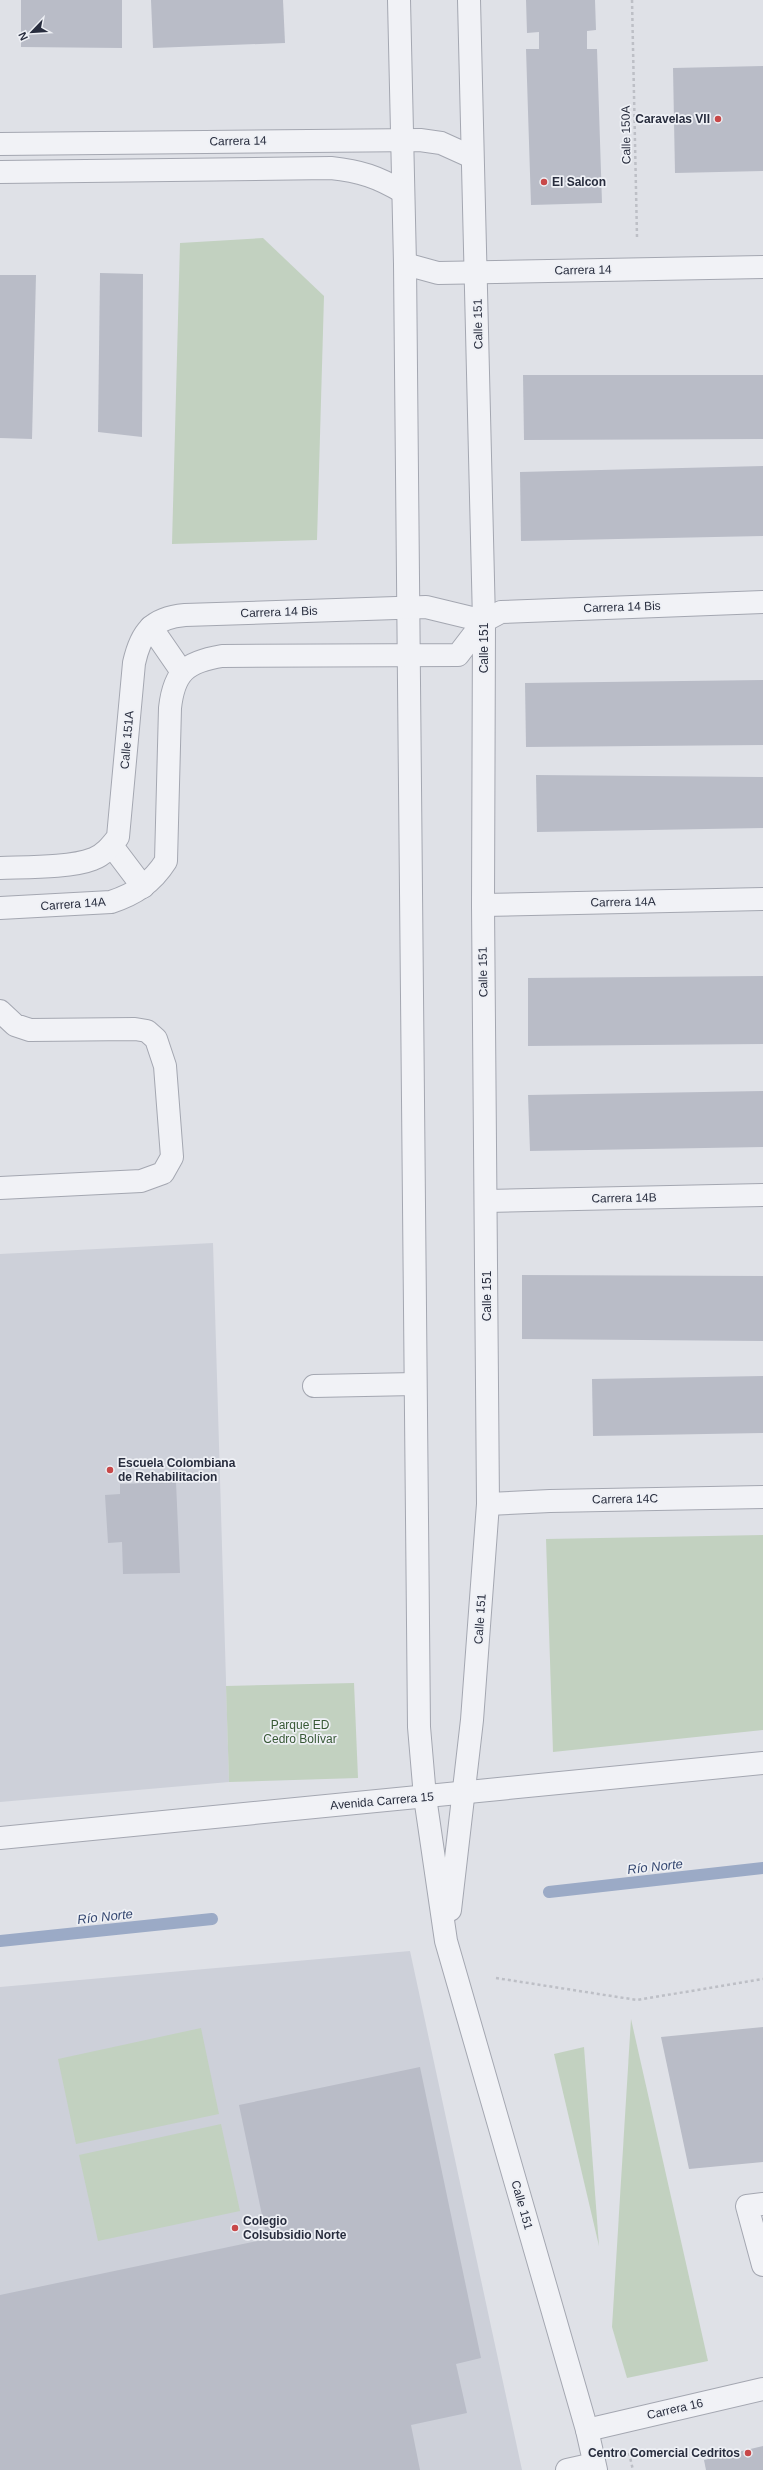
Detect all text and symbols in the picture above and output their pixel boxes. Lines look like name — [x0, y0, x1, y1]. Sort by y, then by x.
north arrow — [12, 12, 52, 52]
text: N — [16, 30, 30, 42]
street label: Calle 150A — [618, 106, 634, 164]
place label: Caravelas VII — [635, 112, 710, 126]
marker: Caravelas VII — [713, 114, 723, 124]
street label: Carrera 14 — [209, 133, 267, 148]
place label: El Salcon — [552, 175, 606, 189]
marker: El Salcon — [539, 177, 549, 187]
street label: Carrera 14 — [554, 262, 612, 277]
street label: Calle 151 — [471, 298, 485, 349]
street label: Carrera 14 Bis — [583, 599, 661, 615]
street label: Carrera 14 Bis — [240, 604, 318, 620]
street label: Calle 151 — [477, 622, 491, 673]
street label: Calle 151A — [117, 710, 137, 770]
street label: Carrera 14A — [590, 894, 656, 910]
street label: Carrera 14A — [40, 895, 106, 913]
street label: Calle 151 — [476, 946, 490, 997]
street label: Carrera 14B — [591, 1190, 657, 1206]
street label: Calle 151 — [480, 1270, 494, 1321]
place label: Escuela Colombiana de Rehabilitacion — [118, 1456, 236, 1484]
marker: Escuela Colombiana de Rehabilitacion — [105, 1465, 115, 1475]
street label: Carrera 14C — [592, 1491, 658, 1507]
street label: Calle 151 — [471, 1593, 489, 1645]
park label: Parque ED Cedro Bolívar — [263, 1718, 337, 1746]
street label: Avenida Carrera 15 — [330, 1789, 435, 1812]
water label: Río Norte — [627, 1856, 684, 1877]
water label: Río Norte — [77, 1906, 134, 1927]
street label: Calle 151 — [508, 2179, 536, 2232]
place label: Colegio Colsubsidio Norte — [243, 2214, 347, 2242]
marker: Colegio Colsubsidio Norte — [230, 2223, 240, 2233]
street label: Carrera 16 — [645, 2396, 705, 2422]
place label: Centro Comercial Cedritos — [588, 2446, 740, 2460]
marker: Centro Comercial Cedritos — [743, 2448, 753, 2458]

